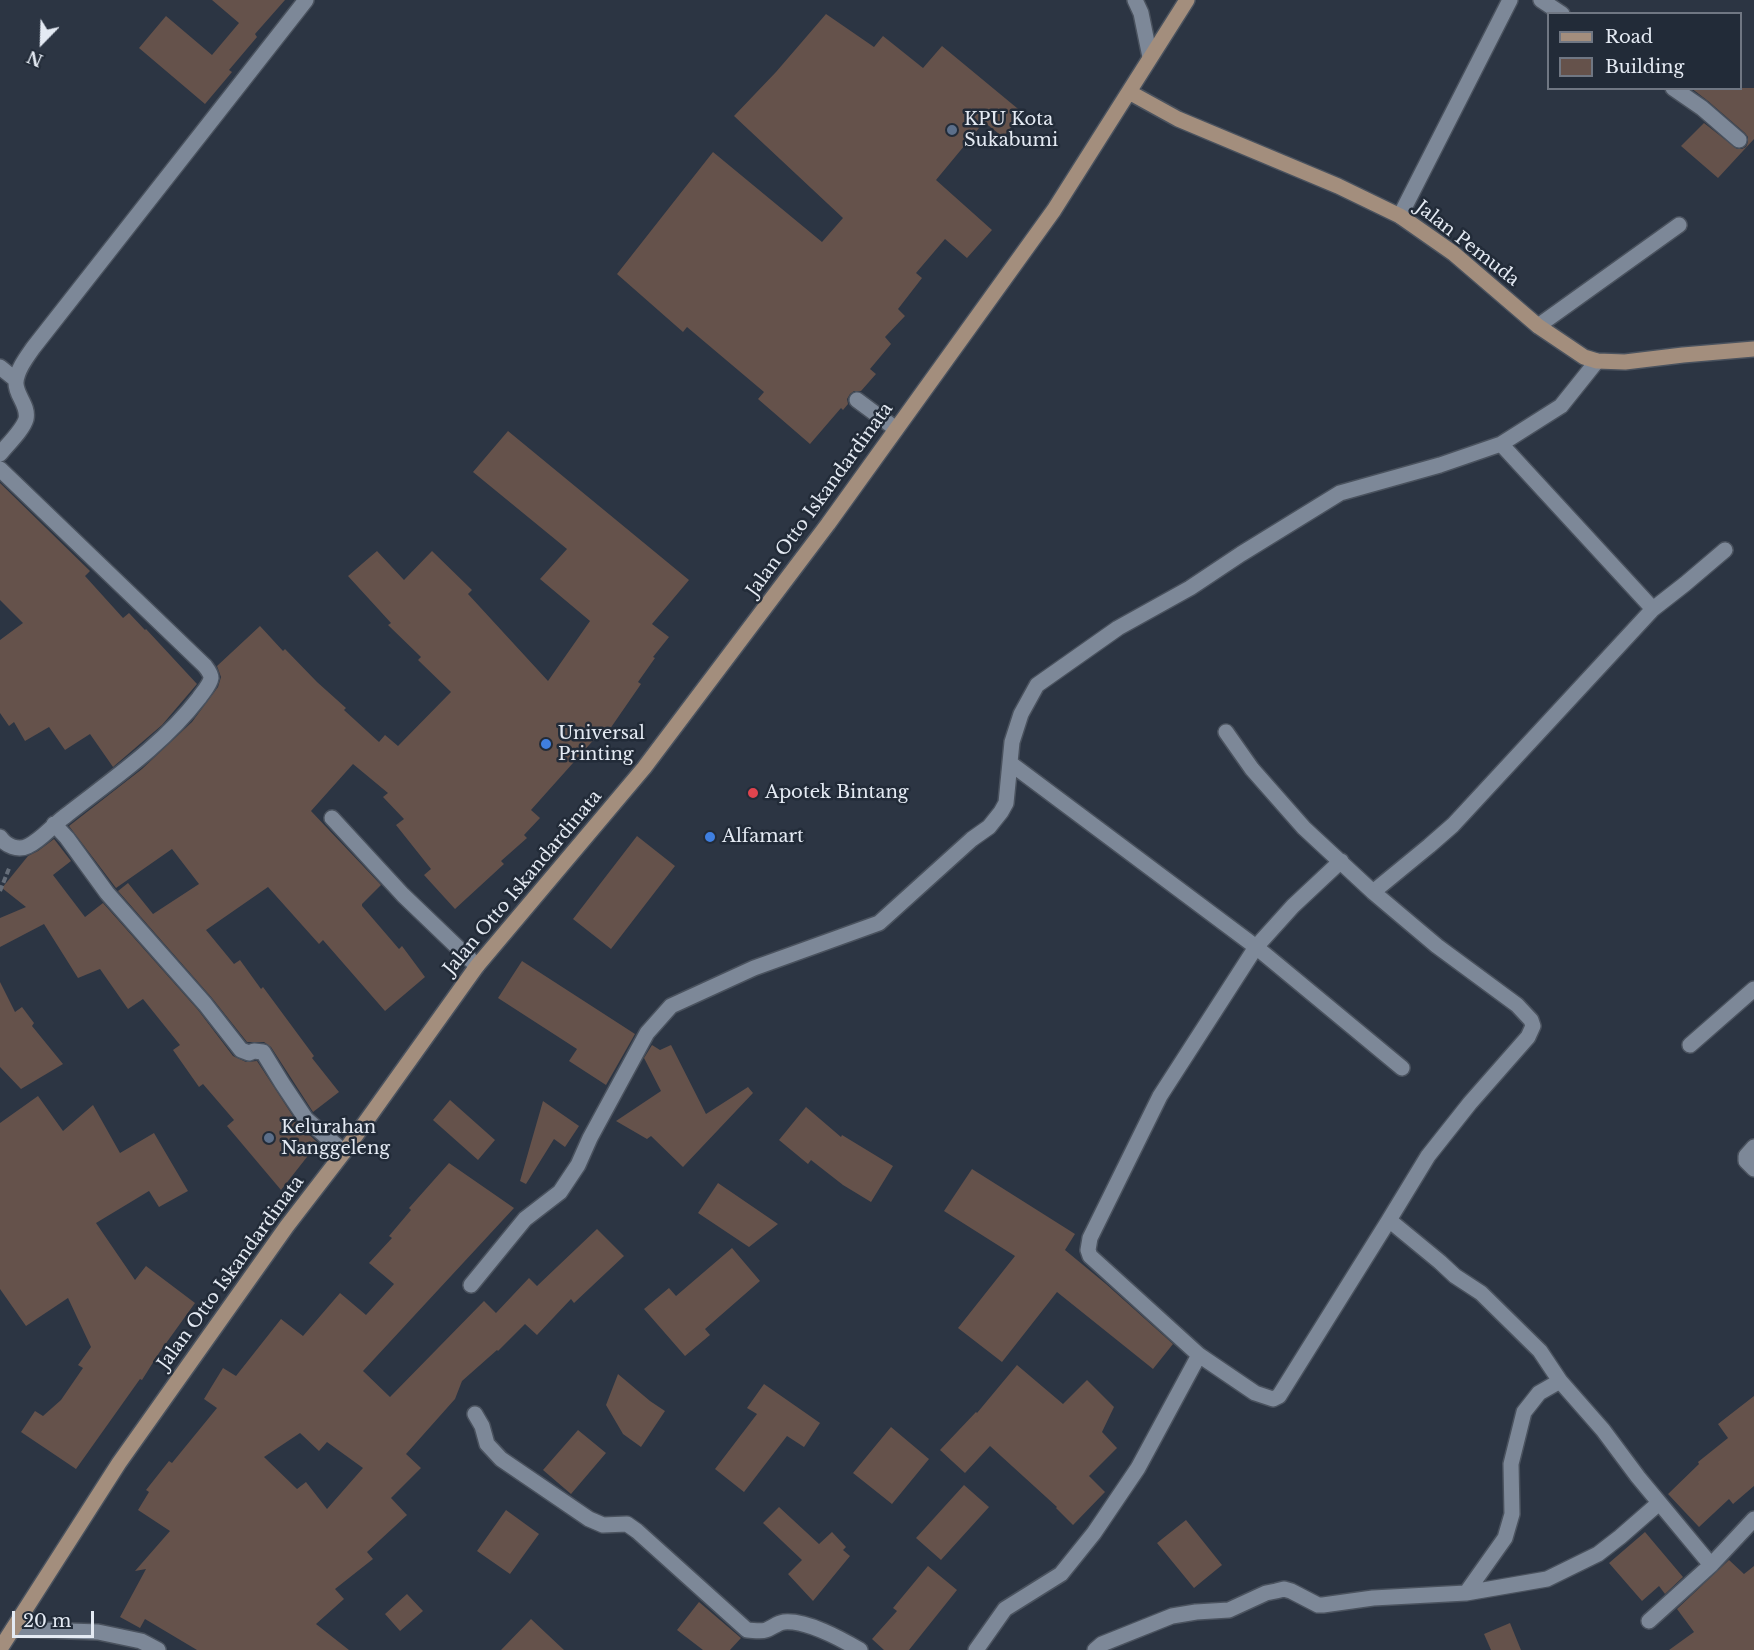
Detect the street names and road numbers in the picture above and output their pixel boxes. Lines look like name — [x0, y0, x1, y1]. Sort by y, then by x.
street label: Jalan Pemuda — [1411, 197, 1523, 291]
street label: Jalan Otto Iskandardinata — [742, 399, 898, 601]
street label: Jalan Otto Iskandardinata — [439, 786, 607, 980]
street label: Jalan Otto Iskandardinata — [153, 1172, 309, 1374]

